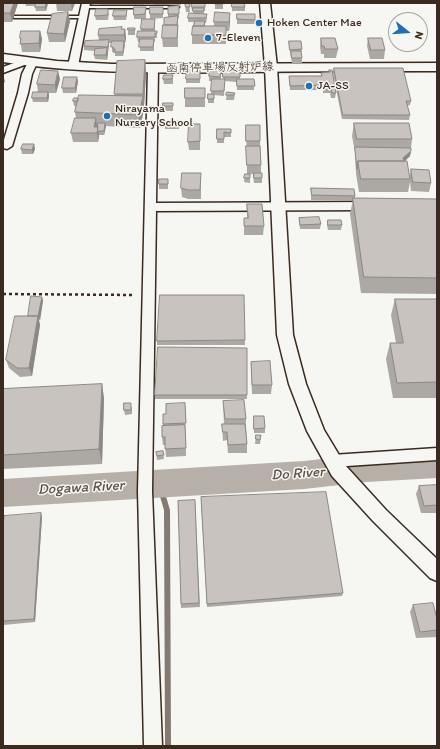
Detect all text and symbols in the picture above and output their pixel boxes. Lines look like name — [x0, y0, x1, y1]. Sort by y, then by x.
north arrow — [388, 12, 428, 52]
place label: Hoken Center Mae — [267, 16, 362, 30]
marker: Hoken Center Mae — [254, 18, 264, 28]
text: N — [412, 30, 426, 41]
place label: 7-Eleven — [216, 31, 261, 45]
marker: 7-Eleven — [203, 33, 213, 43]
street label: 函南停車場反射炉線 — [166, 60, 274, 76]
place label: JA-SS — [317, 79, 349, 93]
marker: JA-SS — [304, 81, 314, 91]
place label: Nirayama Nursery School — [115, 102, 193, 130]
marker: Nirayama Nursery School — [102, 111, 112, 121]
water label: Do River — [271, 463, 325, 485]
water label: Dogawa River — [37, 477, 125, 499]

